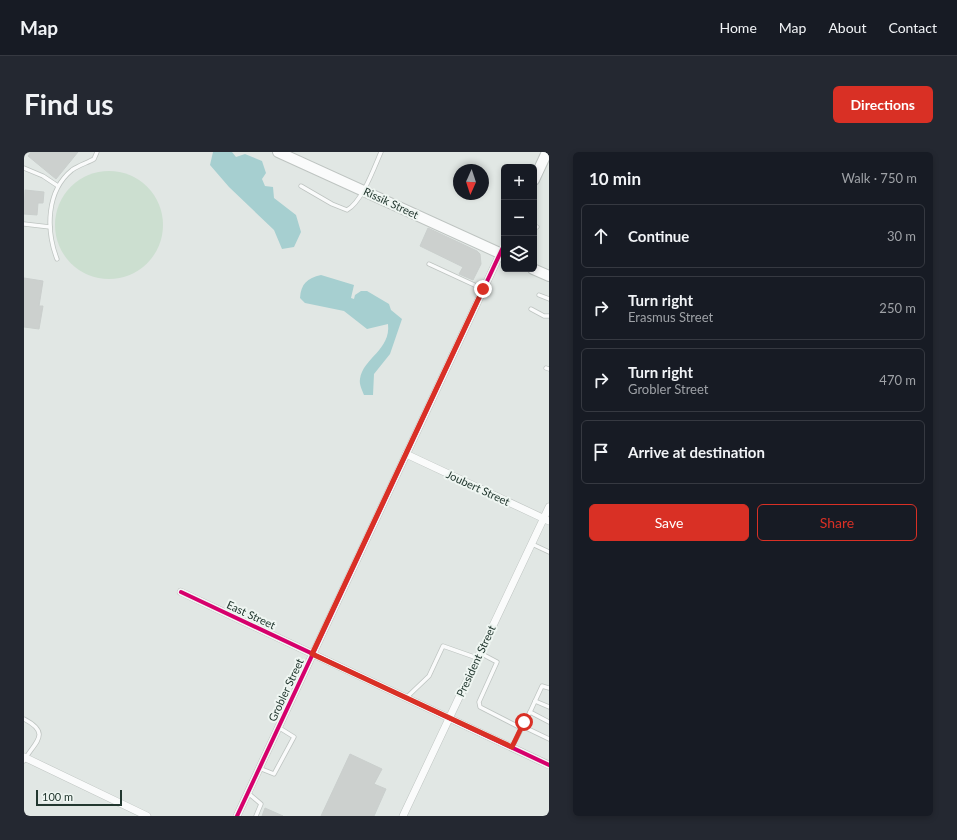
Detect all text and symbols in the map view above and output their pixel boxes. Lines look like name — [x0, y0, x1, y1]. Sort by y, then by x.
text: Map — [20, 16, 58, 39]
text: Home — [719, 19, 757, 36]
text: Map — [779, 19, 806, 36]
text: About — [828, 19, 866, 36]
text: Contact — [888, 19, 937, 36]
button: Directions — [833, 86, 933, 123]
text: Find us — [24, 87, 114, 121]
north arrow — [453, 164, 489, 200]
map controls — [501, 164, 537, 272]
button: + — [501, 164, 537, 200]
text: 10 min — [589, 168, 641, 189]
text: Walk · 750 m — [841, 170, 917, 186]
street label: Rissik Street — [362, 184, 421, 221]
button: − — [501, 200, 537, 236]
icon: ahead — [590, 225, 612, 247]
text: Continue — [628, 227, 689, 245]
text: 30 m — [887, 228, 916, 244]
button: layers — [501, 236, 537, 272]
route end — [474, 280, 492, 298]
text: Turn right — [628, 291, 693, 309]
icon: right — [590, 297, 612, 319]
text: 250 m — [879, 300, 916, 316]
text: Erasmus Street — [628, 309, 713, 325]
text: Turn right — [628, 363, 693, 381]
icon: right — [590, 369, 612, 391]
text: 470 m — [879, 372, 916, 388]
text: Grobler Street — [628, 381, 708, 397]
icon: arrive — [590, 441, 612, 463]
text: Arrive at destination — [628, 443, 765, 461]
street label: Joubert Street — [444, 467, 512, 508]
button: Save — [589, 504, 749, 541]
button: Share — [757, 504, 917, 541]
street label: East Street — [225, 598, 278, 631]
street label: President Street — [453, 623, 498, 699]
street label: Grobler Street — [265, 656, 306, 723]
route start — [515, 713, 533, 731]
scale bar — [36, 788, 122, 807]
text: 100 m — [42, 790, 73, 803]

